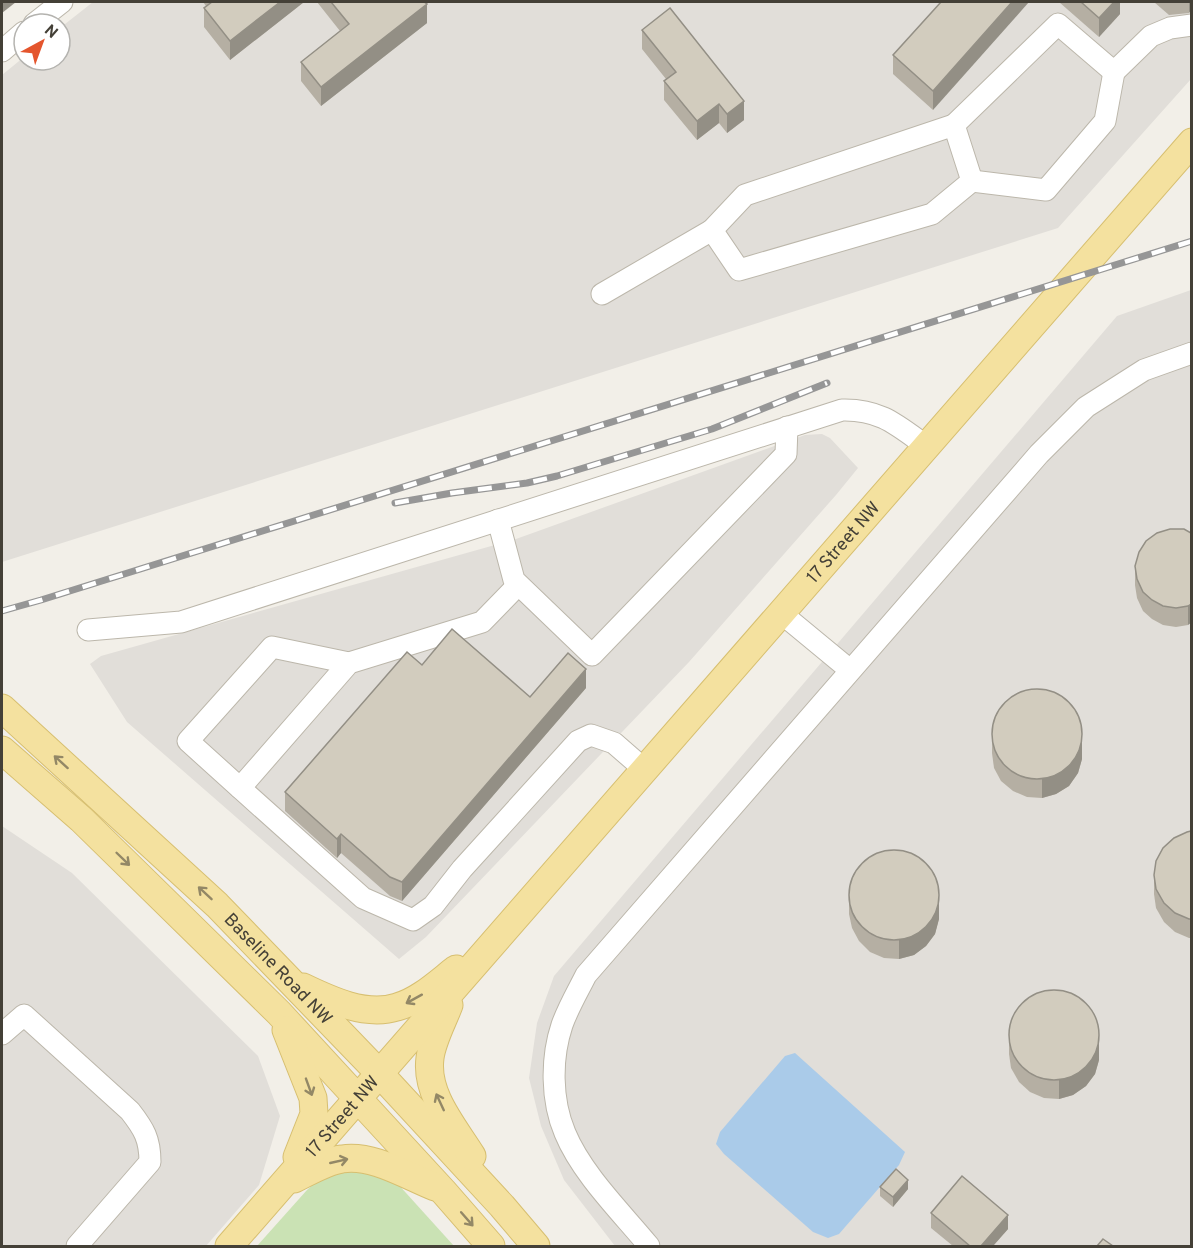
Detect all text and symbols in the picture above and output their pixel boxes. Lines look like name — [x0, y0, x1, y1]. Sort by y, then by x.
north arrow — [12, 12, 72, 72]
text: N — [40, 21, 61, 44]
street label: 17 Street NW — [802, 497, 886, 589]
one-way arrow — [53, 755, 68, 769]
one-way arrow — [115, 852, 130, 866]
one-way arrow — [197, 886, 212, 900]
street label: Baseline Road NW — [218, 909, 336, 1030]
one-way arrow — [406, 993, 423, 1005]
street label: 17 Street NW — [301, 1072, 385, 1163]
one-way arrow — [304, 1077, 315, 1096]
one-way arrow — [433, 1093, 445, 1111]
one-way arrow — [329, 1154, 348, 1166]
one-way arrow — [460, 1211, 474, 1226]

